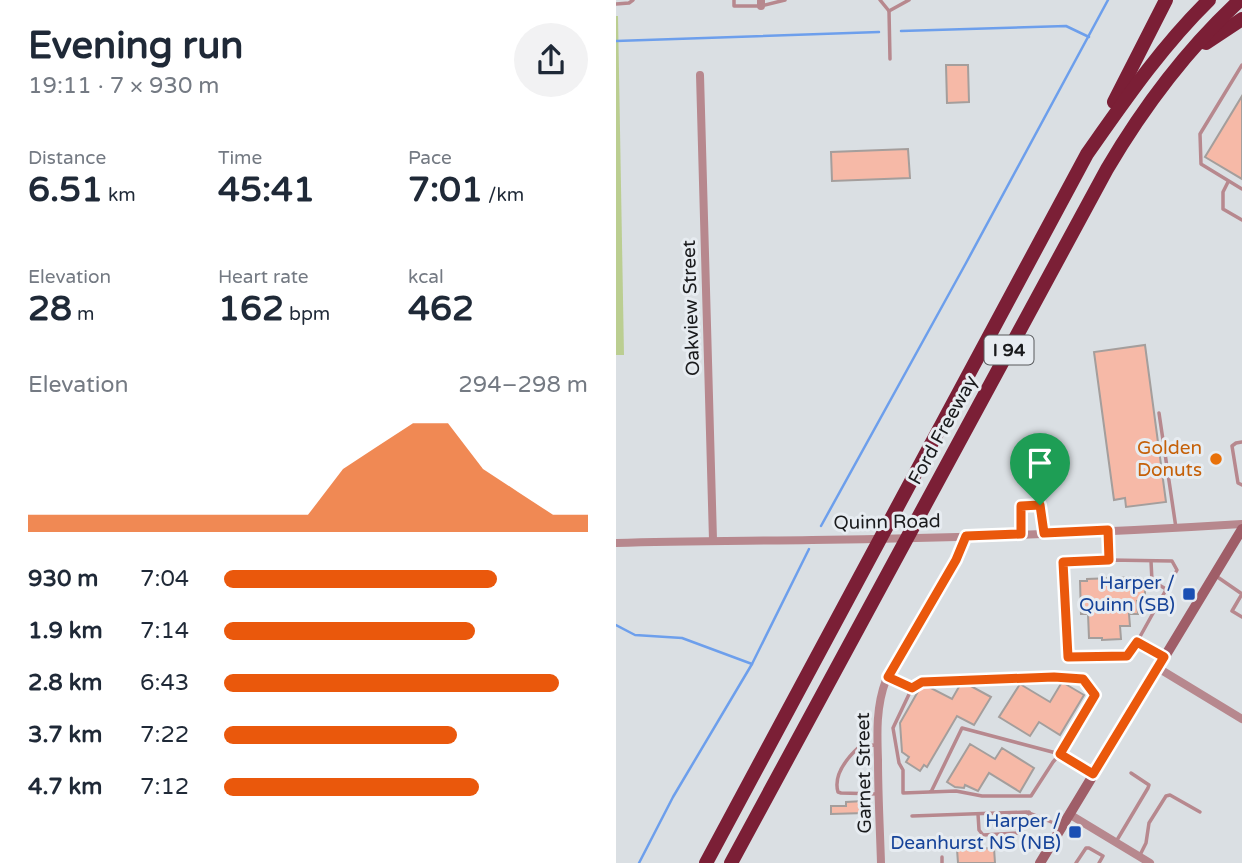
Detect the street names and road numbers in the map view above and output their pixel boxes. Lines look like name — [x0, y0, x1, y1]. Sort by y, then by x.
street label: Oakview Street — [678, 240, 704, 376]
road number: I 94 — [984, 336, 1034, 364]
street label: Ford Freeway — [904, 372, 982, 488]
street label: Quinn Road — [833, 510, 941, 534]
street label: Garnet Street — [852, 712, 876, 834]

